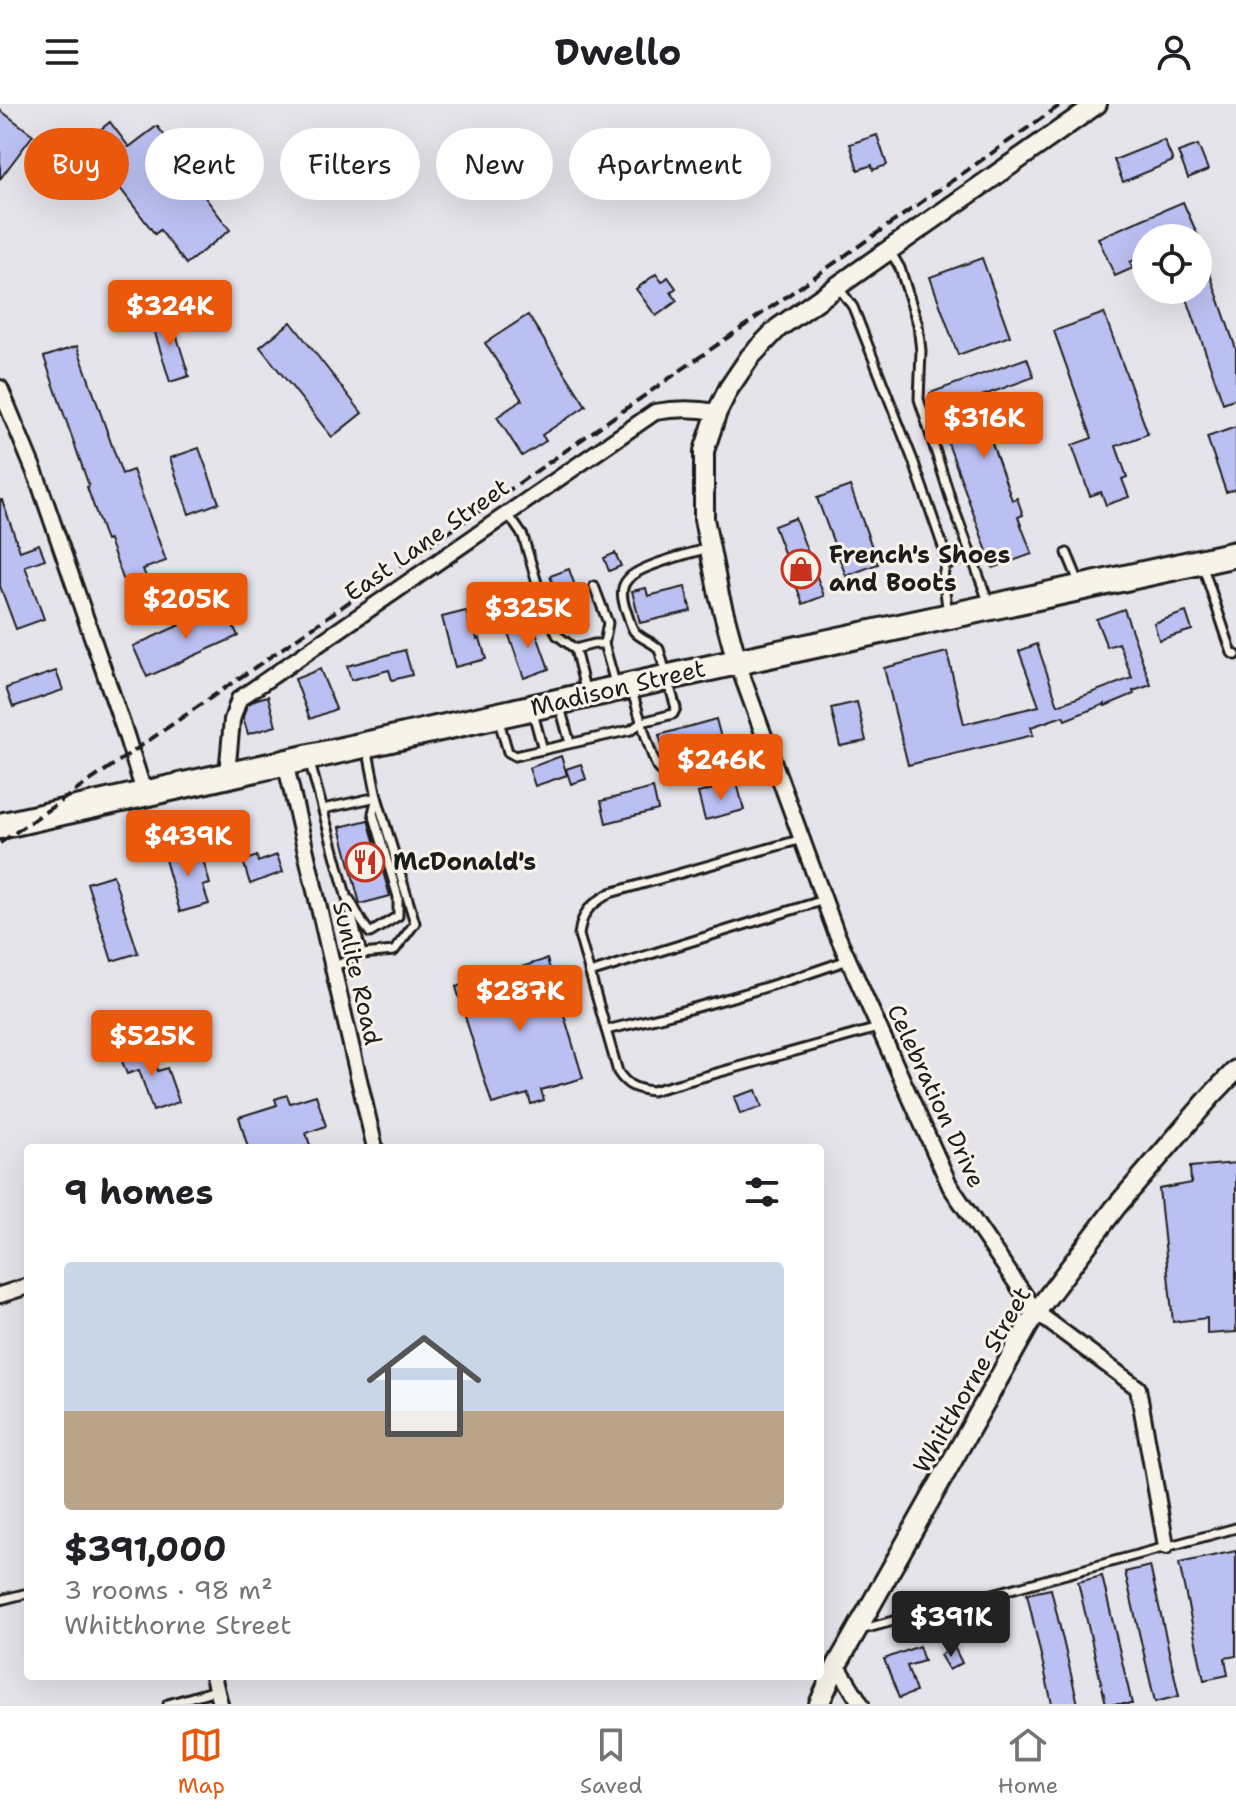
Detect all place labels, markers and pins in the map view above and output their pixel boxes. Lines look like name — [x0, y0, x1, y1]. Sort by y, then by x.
pin: $324K — [114, 280, 226, 348]
pin: $316K — [928, 392, 1040, 460]
place label: French's Shoes and Boots — [829, 539, 1010, 599]
shop icon: French's Shoes and Boots — [780, 548, 822, 590]
pin: $205K — [130, 573, 242, 641]
pin: $325K — [472, 582, 584, 650]
pin: $246K — [665, 734, 777, 802]
pin: $439K — [132, 810, 244, 878]
restaurant icon: McDonald's — [344, 841, 386, 883]
place label: McDonald's — [393, 846, 536, 878]
pin: $287K — [464, 965, 576, 1033]
pin: $525K — [96, 1010, 208, 1078]
pin: $391K — [895, 1591, 1007, 1659]

